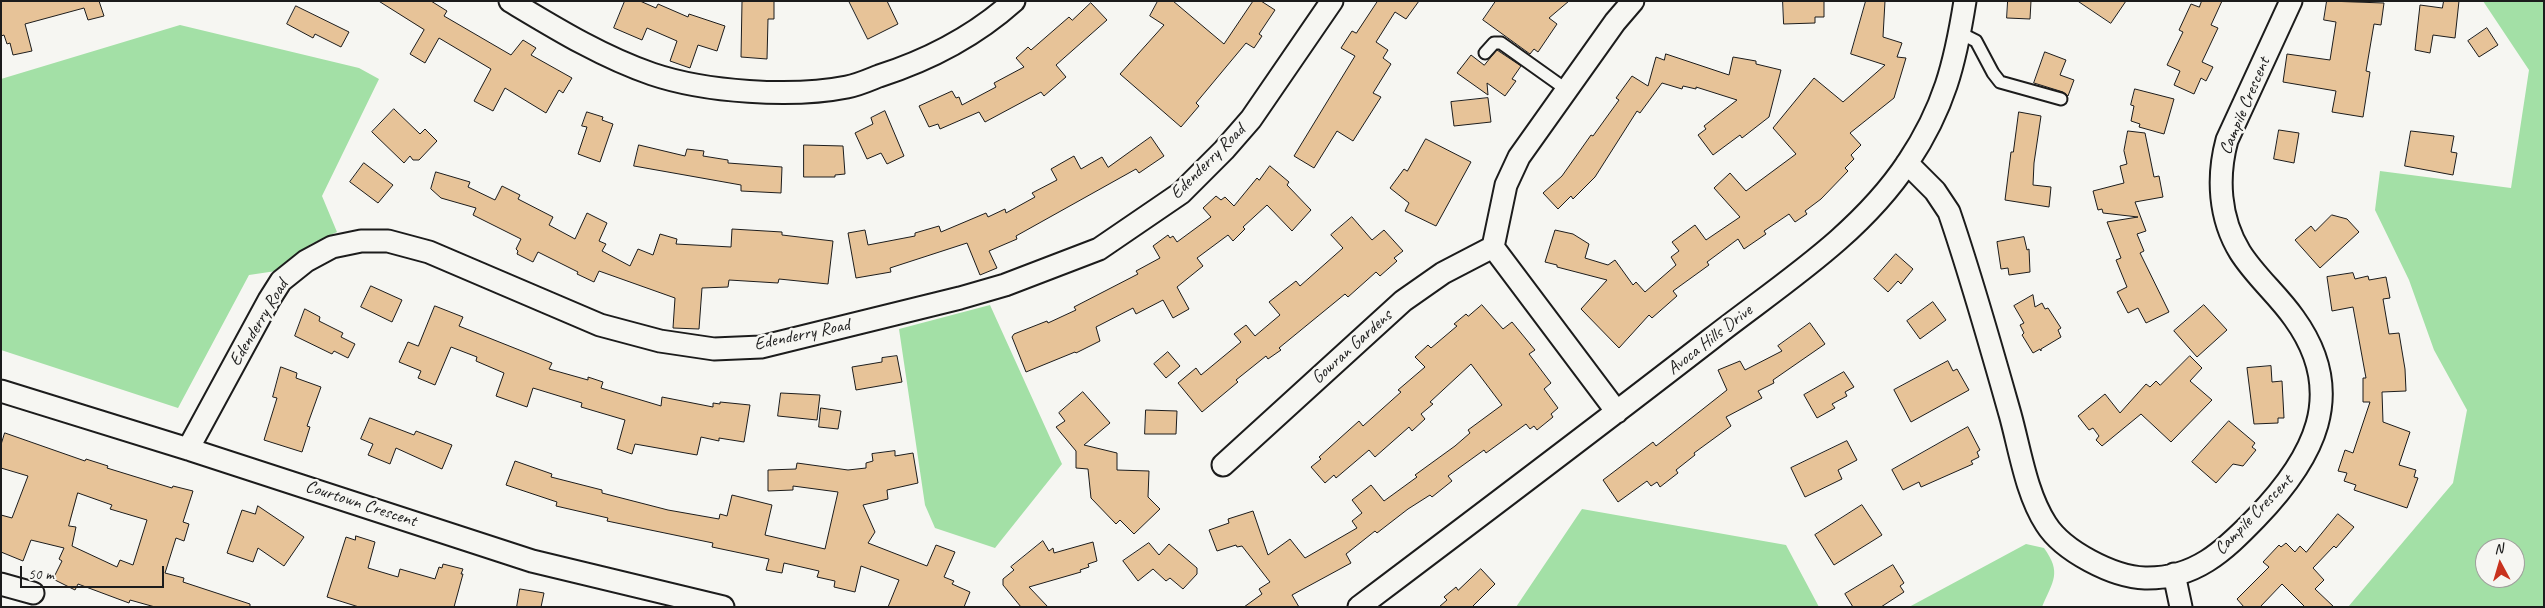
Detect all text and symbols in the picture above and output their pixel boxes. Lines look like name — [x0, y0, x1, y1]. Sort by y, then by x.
street label: Campile Crescent — [2215, 54, 2275, 158]
street label: Edenderry Road — [1166, 120, 1250, 204]
street label: Edenderry Road — [225, 276, 293, 370]
street label: Avoca Hills Drive — [1663, 300, 1757, 380]
street label: Gowran Gardens — [1307, 305, 1397, 389]
street label: Edenderry Road — [752, 314, 852, 356]
street label: Campile Crescent — [2210, 470, 2298, 560]
street label: Courtown Crescent — [303, 476, 419, 532]
north arrow — [2475, 538, 2525, 588]
text: N — [2493, 540, 2504, 557]
scale bar — [22, 556, 166, 588]
text: 50 m — [28, 565, 54, 584]

